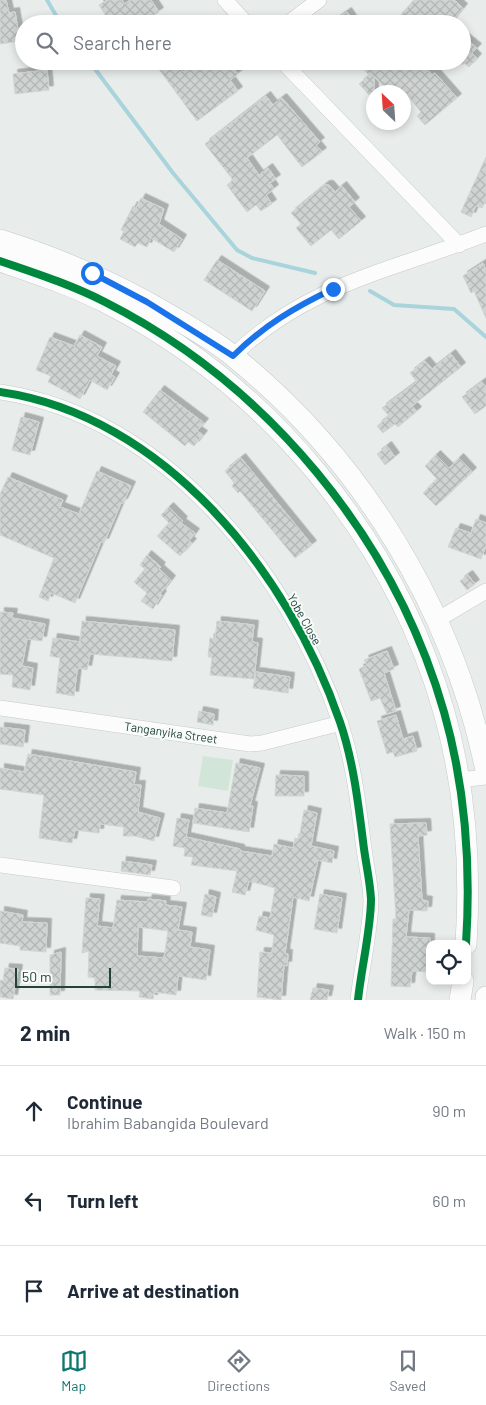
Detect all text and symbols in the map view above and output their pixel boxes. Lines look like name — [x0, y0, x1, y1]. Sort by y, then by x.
search box — [15, 15, 471, 70]
icon: search — [33, 29, 61, 57]
text: Search here — [73, 31, 172, 54]
north arrow — [366, 85, 411, 130]
route start — [81, 262, 104, 285]
route end — [322, 278, 345, 301]
street label: Yobe Close — [285, 591, 325, 647]
street label: Tanganyika Street — [124, 719, 218, 745]
map controls — [426, 940, 471, 985]
button: locate — [426, 940, 471, 985]
scale bar — [15, 965, 111, 988]
text: 50 m — [22, 968, 51, 985]
text: 2 min — [20, 1020, 70, 1045]
text: Walk · 150 m — [384, 1023, 466, 1042]
text: Continue — [67, 1090, 143, 1113]
icon: ahead — [20, 1097, 48, 1125]
text: 90 m — [432, 1101, 466, 1120]
text: Ibrahim Babangida Boulevard — [67, 1113, 269, 1132]
icon: left — [20, 1187, 48, 1215]
text: Turn left — [67, 1189, 138, 1212]
text: 60 m — [432, 1191, 466, 1210]
icon: arrive — [20, 1277, 48, 1305]
text: Arrive at destination — [67, 1279, 239, 1302]
tab: Map — [60, 1347, 88, 1394]
tab: Directions — [207, 1347, 270, 1394]
tab: Saved — [389, 1347, 426, 1394]

